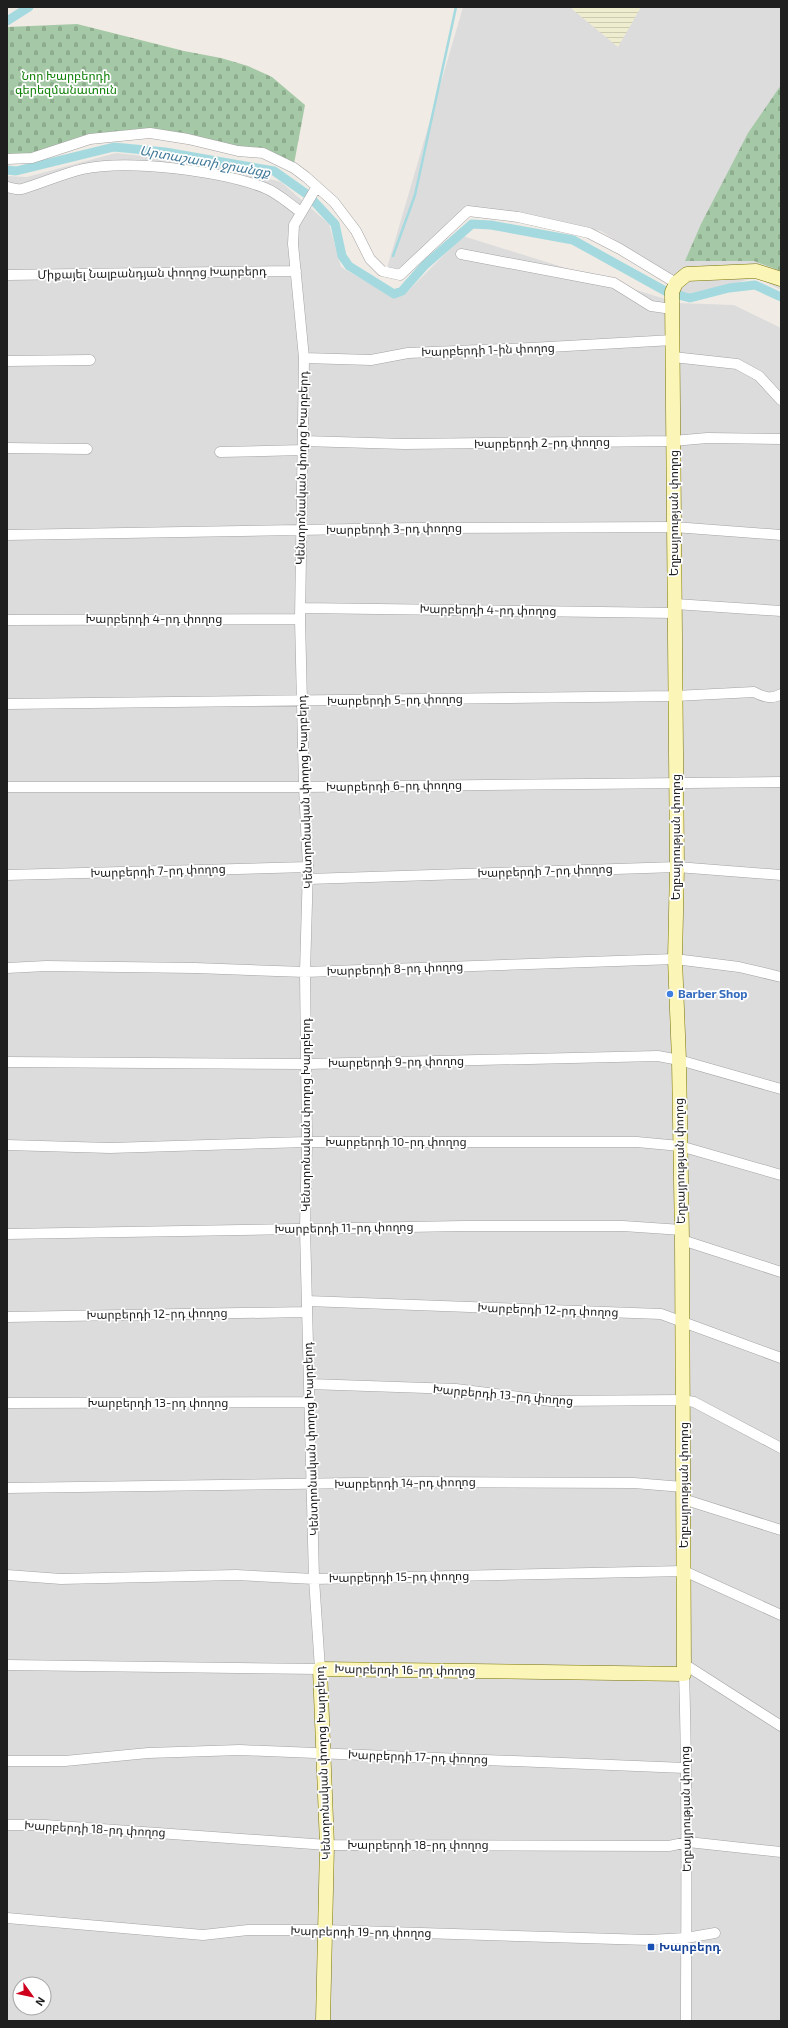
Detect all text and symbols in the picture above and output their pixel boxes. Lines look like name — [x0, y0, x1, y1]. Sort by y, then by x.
park label: Նոր Խարբերդի գերեզմանատուն — [15, 68, 117, 97]
water label: Արտաշատի ջրանցք — [138, 142, 273, 182]
street label: Միքայել Նալբանդյան փողոց Խարբերդ — [37, 263, 267, 282]
street label: Խարբերդի 1-ին փողոց — [421, 340, 555, 359]
street label: Կենտրոնական փողոց Խարբերդ — [292, 371, 311, 565]
street label: Խարբերդի 2-րդ փողոց — [474, 434, 610, 451]
street label: Եղբայրության փողոց — [666, 450, 681, 576]
street label: Խարբերդի 3-րդ փողոց — [326, 520, 462, 537]
street label: Խարբերդի 4-րդ փողոց — [419, 601, 557, 618]
street label: Խարբերդի 4-րդ փողոց — [86, 611, 222, 626]
street label: Խարբերդի 5-րդ փողոց — [327, 691, 463, 708]
street label: Կենտրոնական փողոց Խարբերդ — [294, 694, 315, 889]
street label: Եղբայրության փողոց — [668, 774, 683, 900]
street label: Խարբերդի 6-րդ փողոց — [326, 777, 462, 794]
street label: Խարբերդի 7-րդ փողոց — [90, 861, 226, 880]
street label: Խարբերդի 7-րդ փողոց — [477, 861, 613, 880]
street label: Խարբերդի 8-րդ փողոց — [326, 959, 464, 978]
place label: Barber Shop — [678, 986, 748, 1000]
marker: Barber Shop — [665, 989, 675, 999]
street label: Կենտրոնական փողոց Խարբերդ — [298, 1018, 313, 1212]
street label: Խարբերդի 9-րդ փողոց — [328, 1053, 464, 1070]
street label: Եղբայրության փողոց — [671, 1098, 688, 1224]
street label: Խարբերդի 10-րդ փողոց — [325, 1134, 467, 1149]
street label: Խարբերդի 11-րդ փողոց — [274, 1219, 414, 1236]
street label: Խարբերդի 12-րդ փողոց — [477, 1300, 619, 1319]
street label: Խարբերդի 12-րդ փողոց — [86, 1305, 228, 1322]
street label: Կենտրոնական փողոց Խարբերդ — [300, 1341, 321, 1536]
street label: Խարբերդի 13-րդ փողոց — [432, 1381, 574, 1408]
street label: Խարբերդի 13-րդ փողոց — [87, 1395, 229, 1410]
street label: Եղբայրության փողոց — [676, 1422, 691, 1548]
street label: Խարբերդի 14-րդ փողոց — [334, 1474, 476, 1491]
street label: Խարբերդի 15-րդ փողոց — [328, 1568, 469, 1585]
street label: Խարբերդի 16-րդ փողոց — [334, 1661, 476, 1678]
street label: Կենտրոնական փողոց Խարբերդ — [312, 1665, 333, 1860]
street label: Եղբայրության փողոց — [677, 1746, 694, 1872]
street label: Խարբերդի 17-րդ փողոց — [348, 1747, 488, 1766]
street label: Խարբերդի 18-րդ փողոց — [24, 1817, 166, 1840]
street label: Խարբերդի 18-րդ փողոց — [347, 1837, 489, 1852]
street label: Խարբերդի 19-րդ փողոց — [290, 1923, 432, 1940]
place label: Խարբերդ — [659, 1939, 721, 1954]
marker: Խարբերդ — [646, 1942, 656, 1952]
north arrow — [12, 1976, 52, 2016]
text: N — [33, 1995, 48, 2009]

